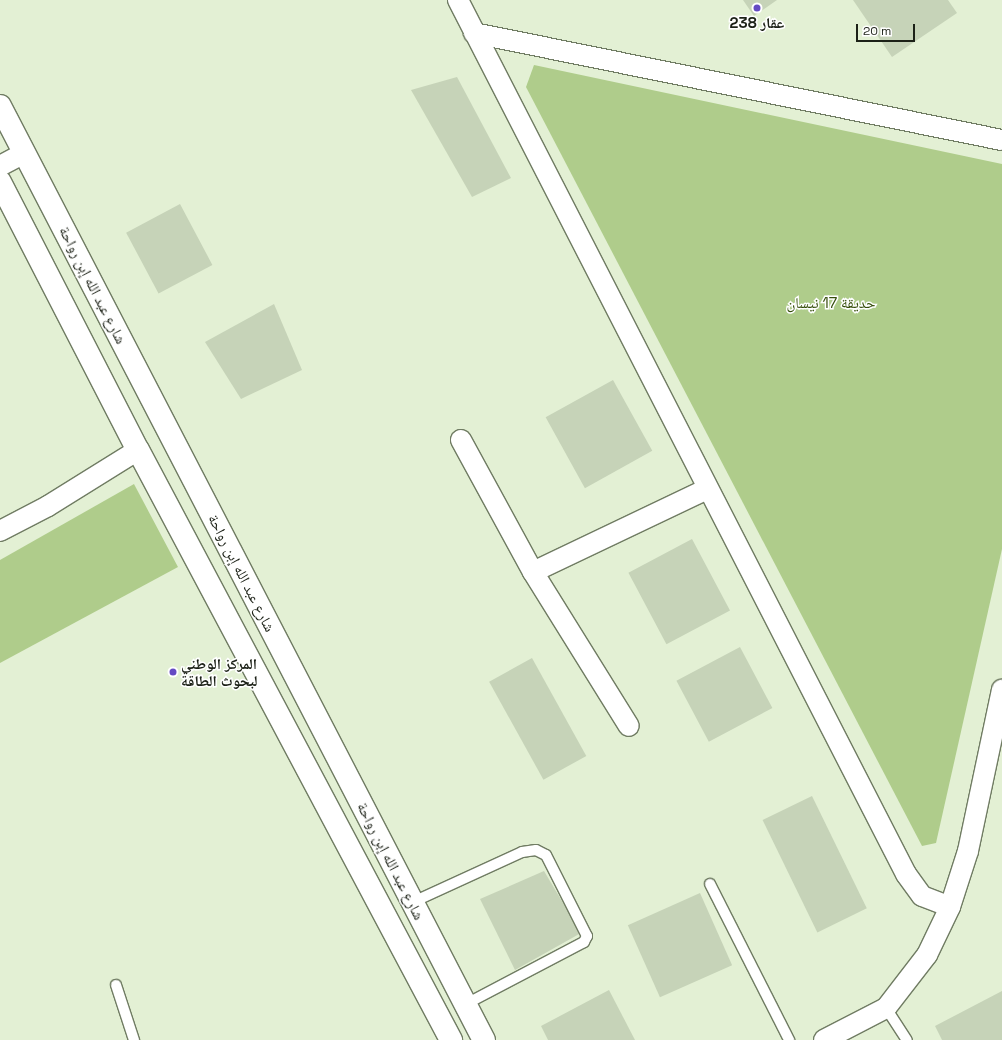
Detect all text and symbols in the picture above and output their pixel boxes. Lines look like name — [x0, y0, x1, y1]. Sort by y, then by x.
marker: عقار 238 — [752, 3, 762, 13]
place label: عقار 238 — [730, 14, 784, 32]
scale bar — [858, 16, 917, 42]
text: 20 m — [863, 23, 891, 39]
street label: شارع عبد الله إبن رواحة — [56, 223, 130, 347]
park label: حديقة 17 نيسان — [787, 294, 875, 312]
street label: شارع عبد الله إبن رواحة — [205, 511, 279, 635]
place label: المركز الوطني لبحوث الطاقة — [181, 654, 258, 689]
marker: المركز الوطني لبحوث الطاقة — [168, 667, 178, 677]
street label: شارع عبد الله إبن رواحة — [354, 799, 428, 923]

